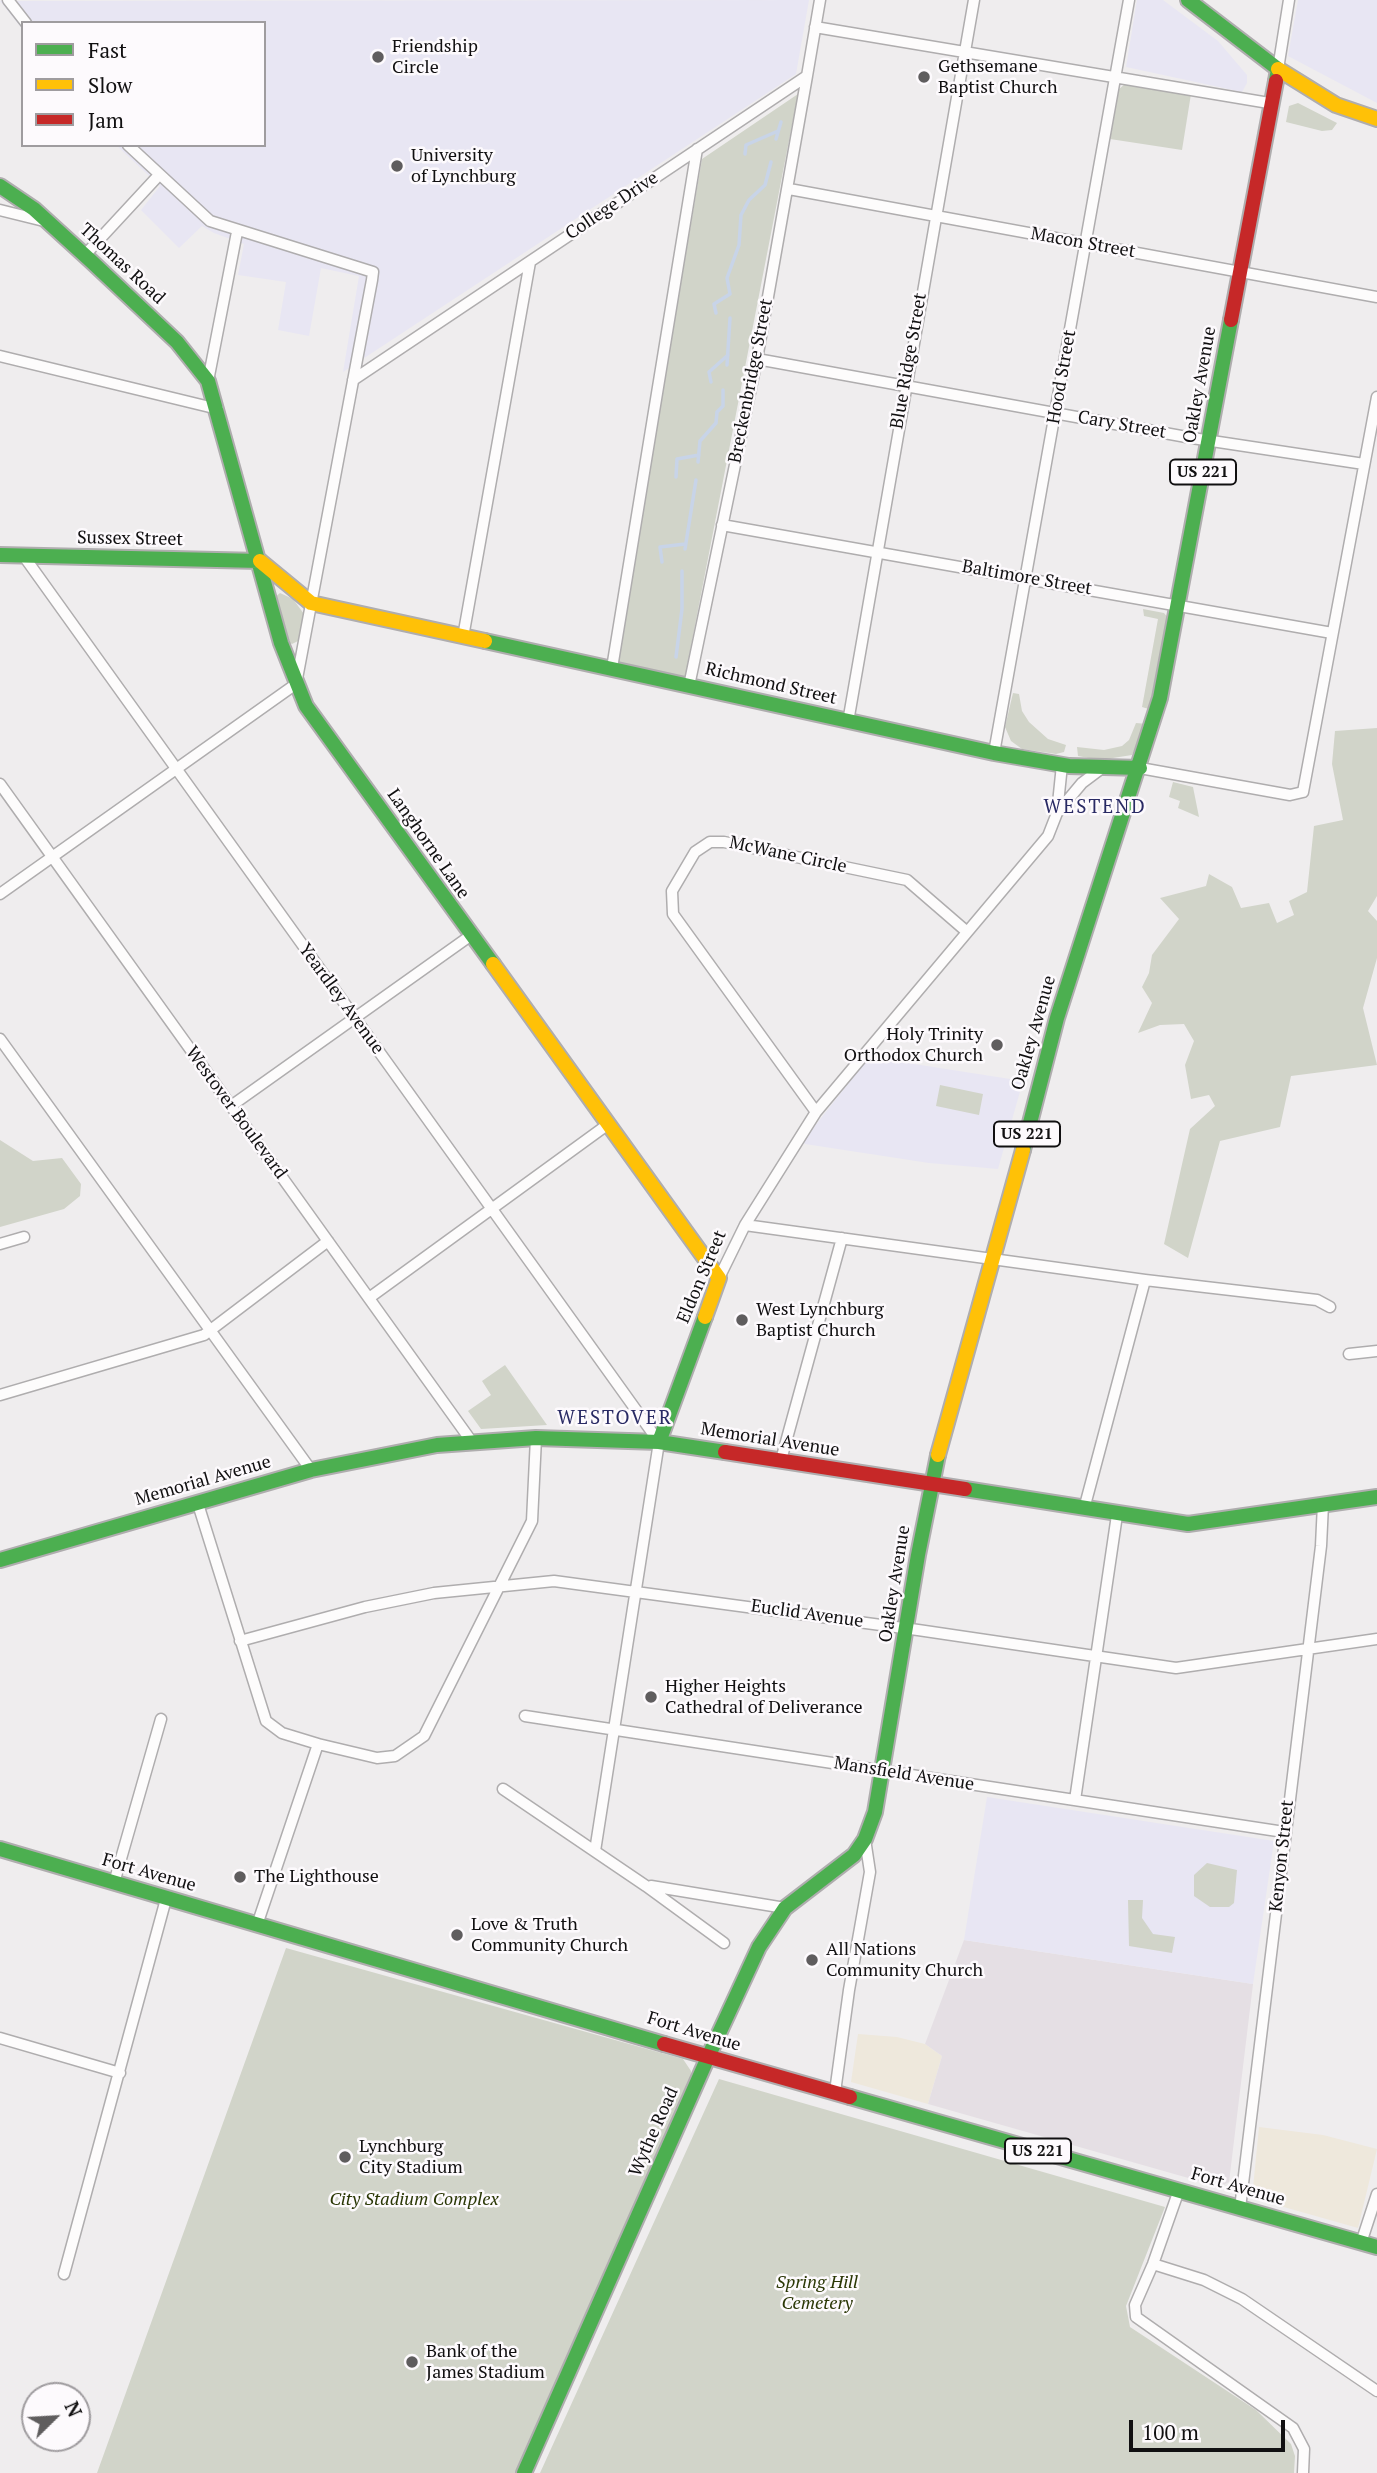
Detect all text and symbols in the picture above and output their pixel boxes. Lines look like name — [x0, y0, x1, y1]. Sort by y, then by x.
legend — [21, 21, 266, 147]
text: Fast — [88, 36, 127, 64]
place label: Friendship Circle — [392, 36, 478, 78]
marker: Friendship Circle — [370, 49, 386, 65]
place label: Gethsemane Baptist Church — [938, 56, 1057, 98]
marker: Gethsemane Baptist Church — [916, 69, 932, 85]
text: Slow — [88, 71, 132, 99]
text: Jam — [88, 106, 124, 134]
place label: University of Lynchburg — [411, 145, 516, 188]
marker: University of Lynchburg — [389, 158, 405, 174]
street label: College Drive — [562, 167, 662, 245]
street label: Thomas Road — [75, 219, 169, 309]
street label: Macon Street — [1029, 223, 1137, 263]
street label: Blue Ridge Street — [886, 291, 932, 431]
street label: Breckenbridge Street — [724, 297, 778, 465]
street label: Oakley Avenue — [1179, 325, 1221, 445]
street label: Hood Street — [1043, 328, 1081, 426]
street label: Cary Street — [1076, 407, 1168, 443]
road number: US 221 — [1170, 460, 1236, 485]
street label: Sussex Street — [77, 527, 183, 551]
street label: Baltimore Street — [960, 556, 1094, 600]
street label: Richmond Street — [703, 658, 839, 710]
street label: Langhorne Lane — [382, 785, 474, 903]
district label: WESTEND — [1044, 797, 1146, 819]
street label: McWane Circle — [727, 832, 849, 878]
street label: Yeardley Avenue — [294, 939, 388, 1059]
street label: Oakley Avenue — [1007, 973, 1061, 1093]
place label: Holy Trinity Orthodox Church — [844, 1024, 983, 1066]
marker: Holy Trinity Orthodox Church — [989, 1037, 1005, 1053]
street label: Westover Boulevard — [181, 1043, 291, 1183]
road number: US 221 — [994, 1122, 1060, 1146]
street label: Eldon Street — [673, 1227, 731, 1327]
place label: West Lynchburg Baptist Church — [756, 1299, 884, 1342]
marker: West Lynchburg Baptist Church — [734, 1312, 750, 1328]
district label: WESTOVER — [558, 1408, 672, 1430]
street label: Memorial Avenue — [699, 1418, 841, 1462]
street label: Memorial Avenue — [133, 1451, 273, 1511]
street label: Oakley Avenue — [875, 1524, 915, 1644]
street label: Euclid Avenue — [749, 1595, 865, 1633]
place label: Higher Heights Cathedral of Deliverance — [665, 1676, 863, 1718]
marker: Higher Heights Cathedral of Deliverance — [643, 1689, 659, 1705]
street label: Mansfield Avenue — [832, 1752, 976, 1796]
street label: Kenyon Street — [1265, 1799, 1299, 1913]
street label: Fort Avenue — [100, 1849, 198, 1897]
place label: The Lighthouse — [254, 1866, 379, 1888]
marker: The Lighthouse — [232, 1869, 248, 1885]
place label: Love & Truth Community Church — [471, 1914, 628, 1956]
marker: Love & Truth Community Church — [449, 1927, 465, 1943]
place label: All Nations Community Church — [826, 1939, 983, 1982]
marker: All Nations Community Church — [804, 1952, 820, 1968]
street label: Fort Avenue — [645, 2008, 743, 2056]
street label: Wythe Road — [625, 2084, 683, 2180]
place label: Lynchburg City Stadium — [359, 2136, 463, 2178]
road number: US 221 — [1005, 2138, 1071, 2164]
marker: Lynchburg City Stadium — [337, 2149, 353, 2165]
street label: Fort Avenue — [1189, 2163, 1287, 2211]
park label: City Stadium Complex — [329, 2189, 499, 2211]
park label: Spring Hill Cemetery — [776, 2272, 858, 2314]
place label: Bank of the James Stadium — [426, 2341, 545, 2384]
marker: Bank of the James Stadium — [404, 2354, 420, 2370]
north arrow — [21, 2382, 91, 2452]
text: N — [59, 2397, 88, 2421]
scale bar — [1132, 2406, 1288, 2450]
text: 100 m — [1142, 2418, 1199, 2446]

